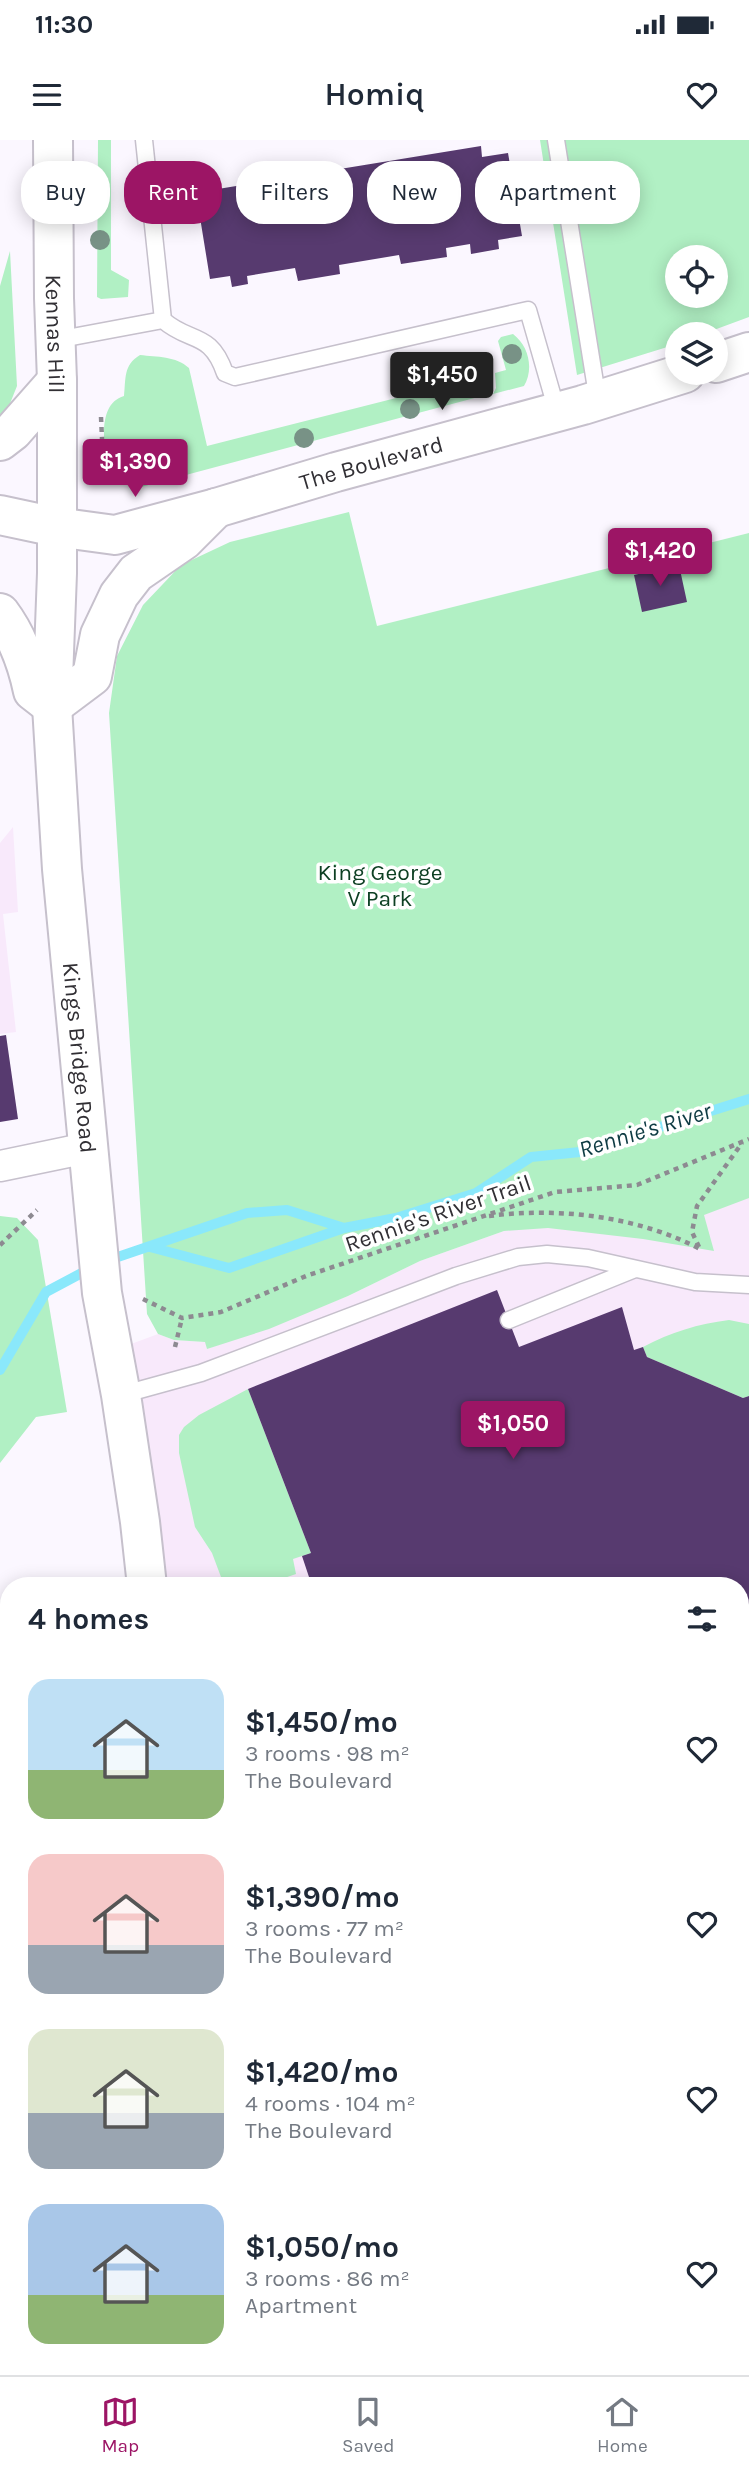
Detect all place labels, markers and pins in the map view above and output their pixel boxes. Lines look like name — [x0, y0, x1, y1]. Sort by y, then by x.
pin: $1,450 — [385, 352, 499, 412]
pin: $1,390 — [78, 440, 192, 499]
pin: $1,420 — [603, 528, 717, 588]
pin: $1,050 — [456, 1402, 570, 1461]

